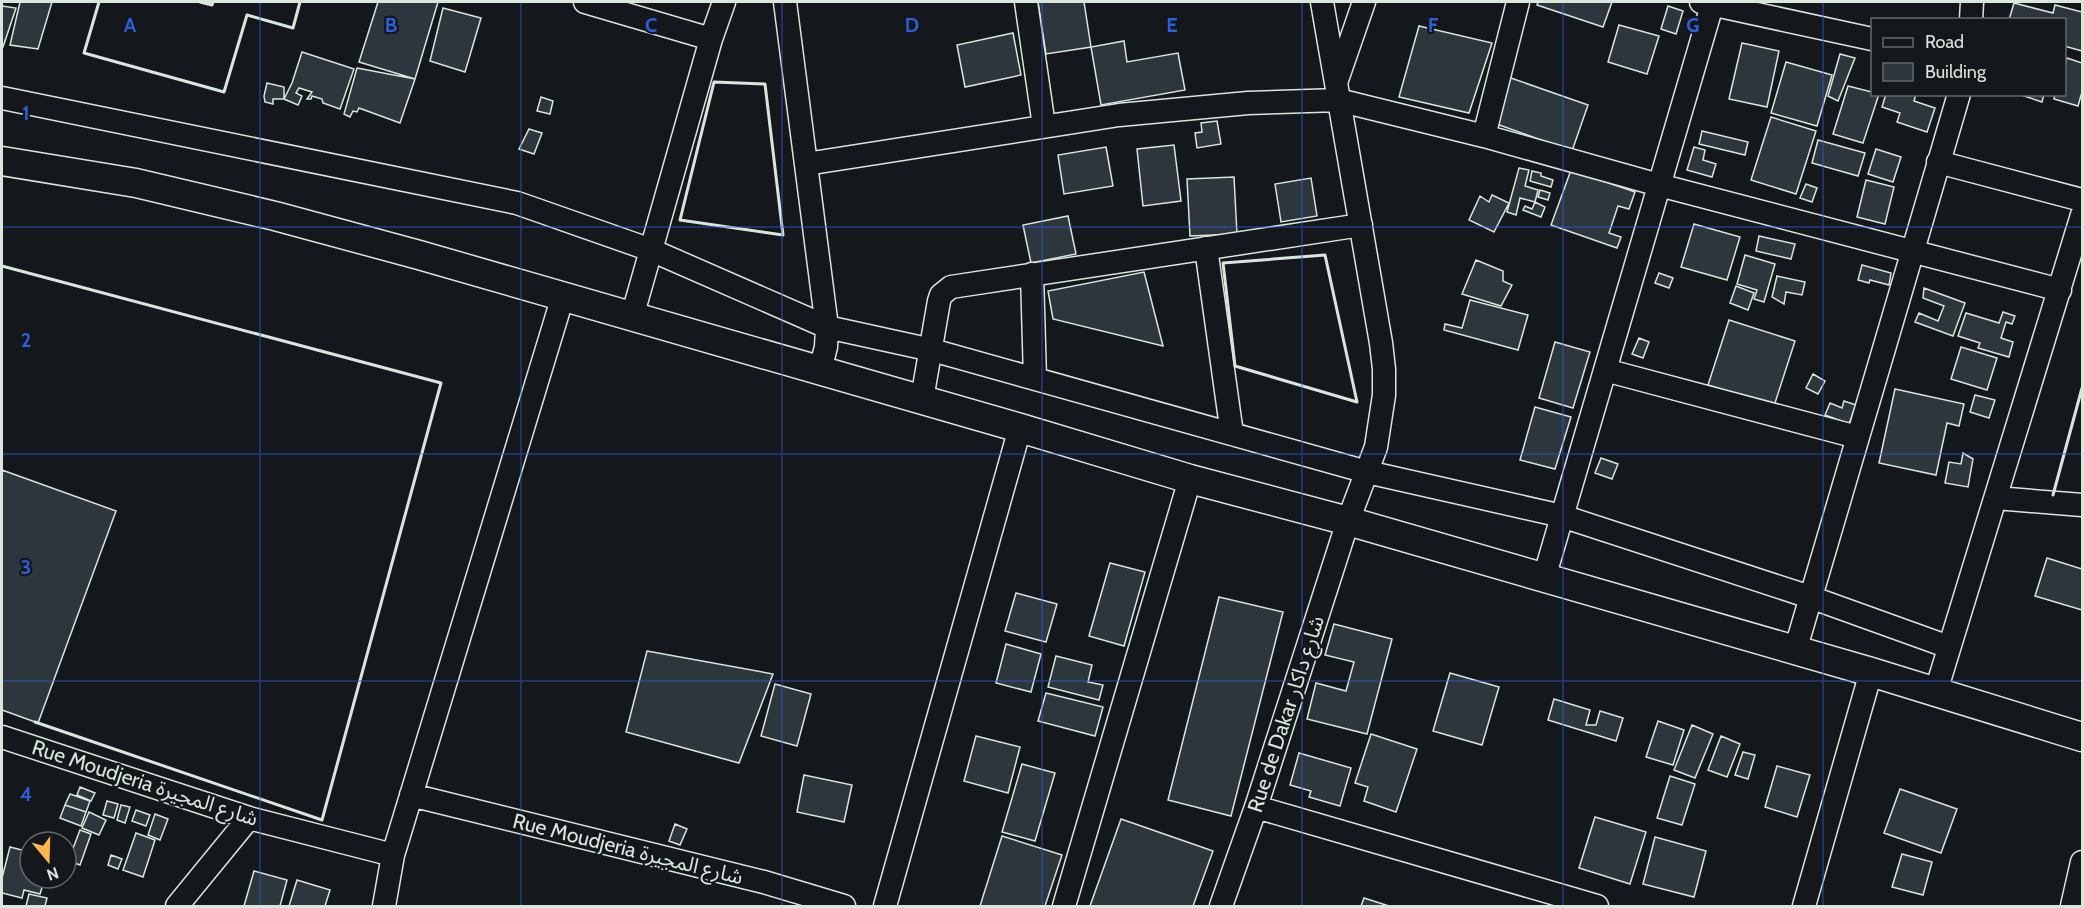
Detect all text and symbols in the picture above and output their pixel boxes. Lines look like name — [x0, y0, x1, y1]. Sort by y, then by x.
text: A — [124, 13, 137, 37]
text: B — [385, 13, 397, 37]
text: C — [645, 13, 657, 37]
text: D — [905, 13, 919, 37]
text: E — [1166, 13, 1178, 37]
text: F — [1428, 13, 1439, 37]
text: G — [1686, 13, 1700, 37]
legend — [1871, 18, 2066, 96]
text: Road — [1925, 31, 1964, 53]
text: Building — [1925, 61, 1987, 83]
text: 1 — [22, 101, 30, 125]
text: 2 — [21, 328, 31, 352]
text: 3 — [21, 555, 31, 579]
street label: Rue de Dakar شارع داكار — [1242, 612, 1332, 816]
street label: Rue Moudjeria شارع المجيرة — [28, 734, 261, 834]
text: 4 — [20, 782, 32, 806]
street label: Rue Moudjeria شارع المجيرة — [510, 808, 746, 892]
north arrow — [18, 830, 78, 890]
text: N — [44, 863, 61, 885]

